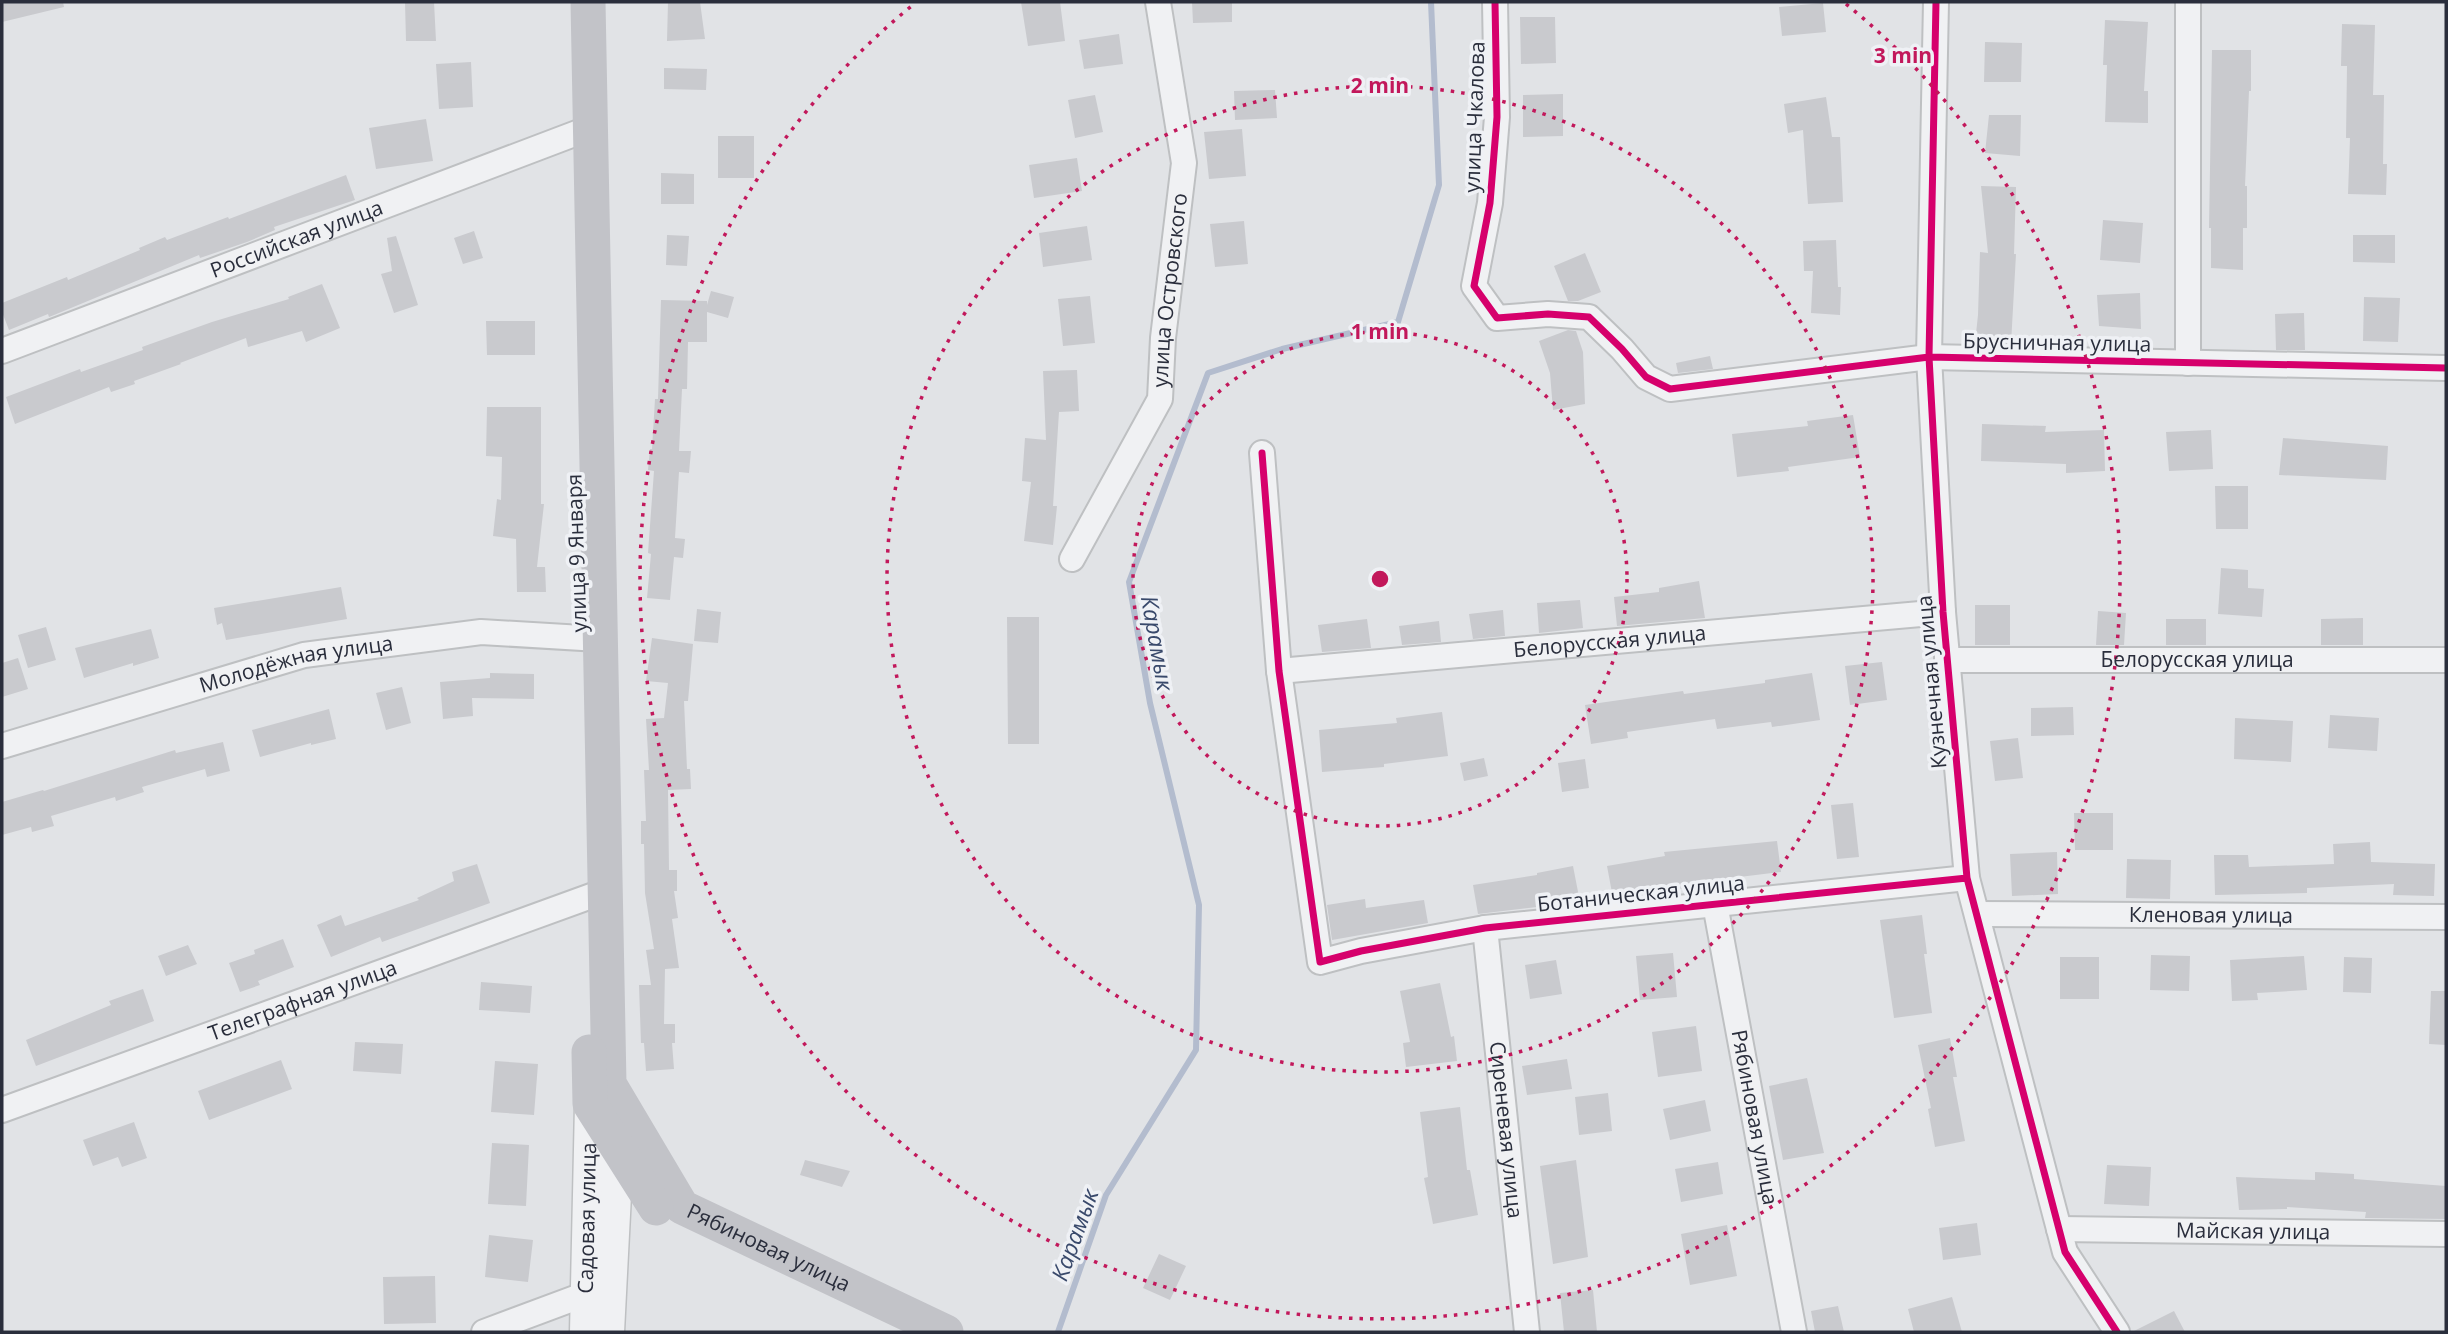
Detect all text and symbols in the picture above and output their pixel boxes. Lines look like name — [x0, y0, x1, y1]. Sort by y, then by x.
street label: улица Чкалова — [1457, 41, 1491, 193]
text: 3 min — [1874, 41, 1932, 69]
text: 2 min — [1351, 71, 1409, 99]
street label: улица Островского — [1146, 191, 1193, 388]
street label: Российская улица — [206, 193, 386, 284]
text: 1 min — [1351, 317, 1409, 345]
street label: Брусничная улица — [1963, 326, 2151, 358]
street label: улица 9 Января — [559, 473, 593, 633]
centre of rings — [1368, 567, 1392, 591]
water label: Карамык — [1134, 593, 1182, 695]
street label: Кузнечная улица — [1909, 594, 1953, 770]
street label: Белорусская улица — [1512, 618, 1707, 663]
street label: Молодёжная улица — [196, 629, 395, 699]
street label: Белорусская улица — [2100, 645, 2294, 673]
street label: Ботаническая улица — [1536, 868, 1746, 918]
street label: Кленовая улица — [2129, 900, 2293, 929]
street label: Телеграфная улица — [204, 953, 401, 1047]
street label: Рябиновая улица — [1725, 1027, 1785, 1207]
street label: Сиреневая улица — [1484, 1040, 1530, 1220]
street label: Садовая улица — [571, 1142, 602, 1294]
water label: Карамык — [1043, 1182, 1106, 1285]
street label: Рябиновая улица — [683, 1196, 855, 1298]
street label: Майская улица — [2176, 1216, 2330, 1246]

